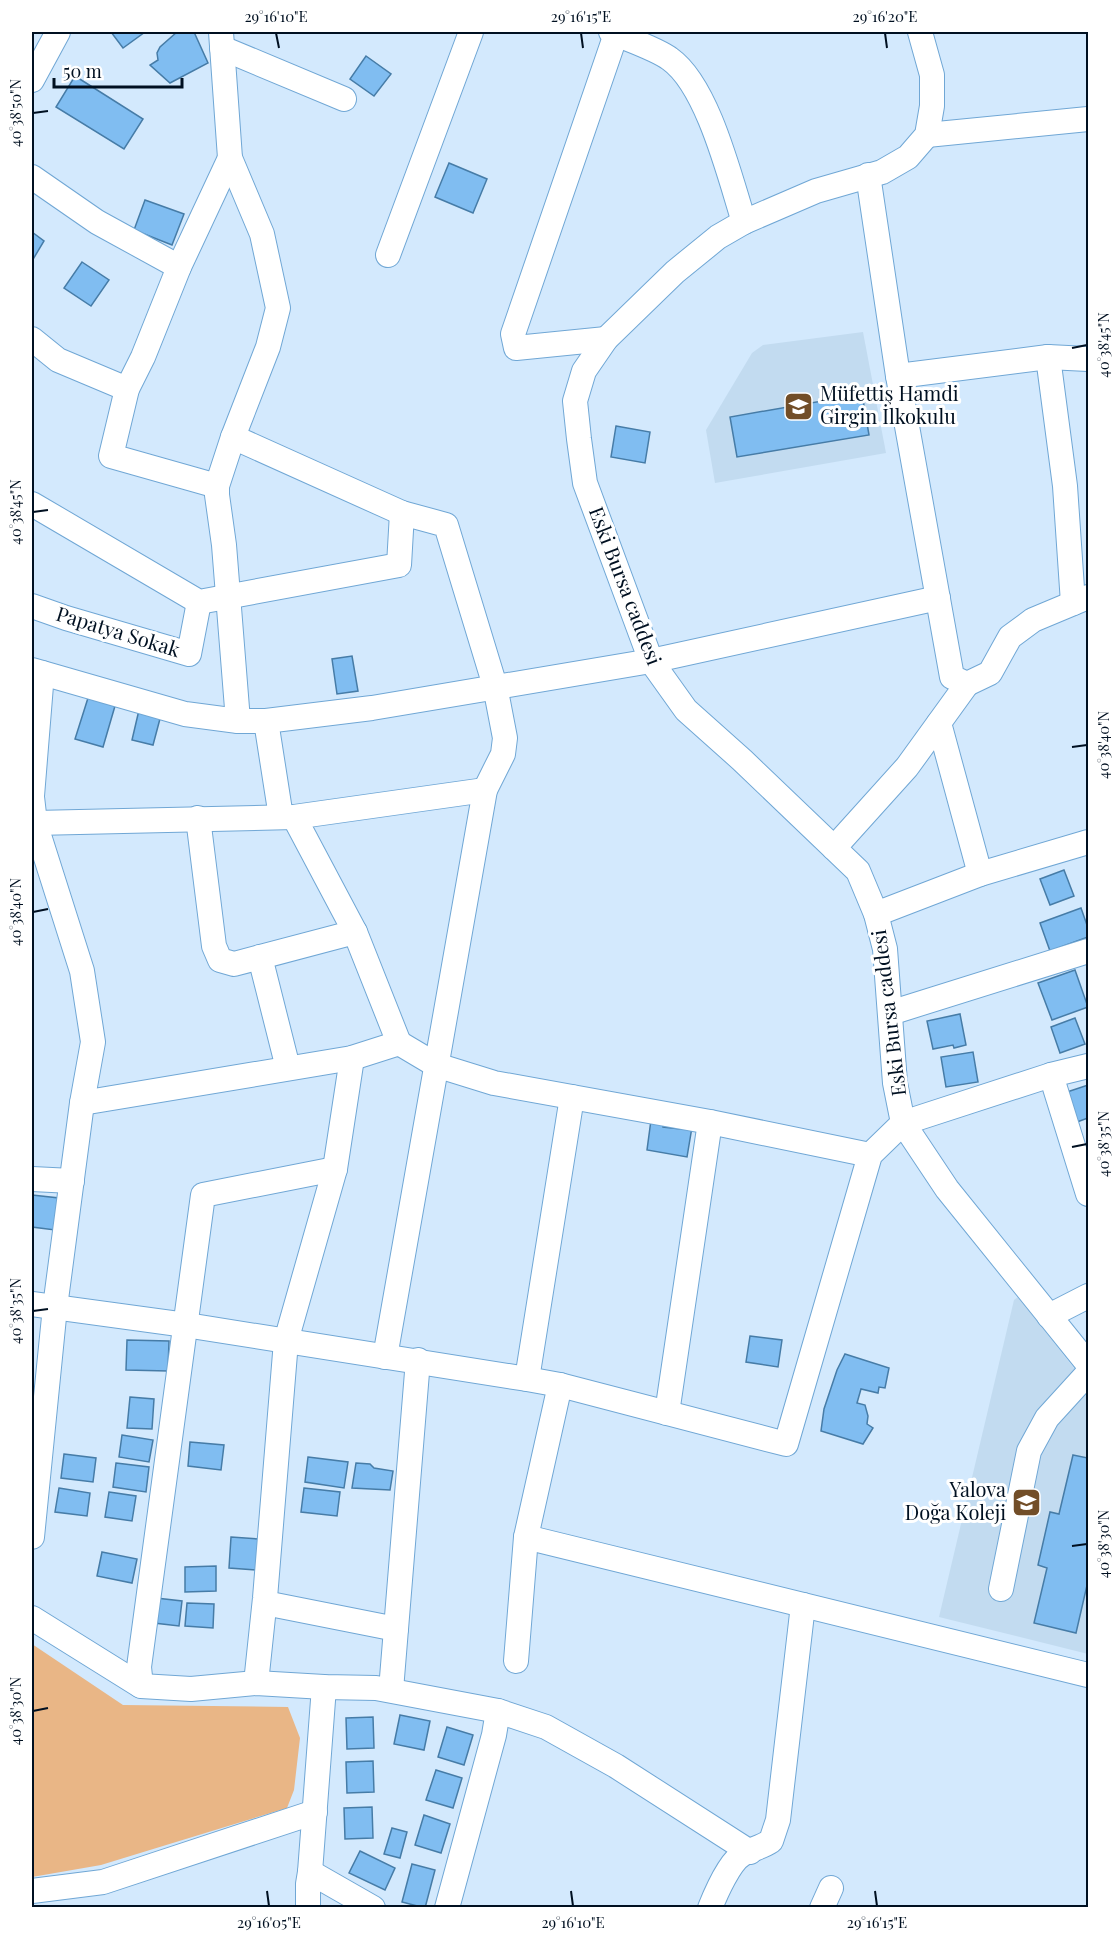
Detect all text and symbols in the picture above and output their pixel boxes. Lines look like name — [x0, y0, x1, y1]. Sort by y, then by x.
text: 29°16'10"E — [244, 6, 308, 26]
text: 29°16'15"E — [551, 6, 611, 26]
text: 29°16'20"E — [853, 6, 917, 26]
scale bar — [54, 51, 182, 89]
text: 50 m — [63, 59, 102, 83]
text: 40°38'50"N — [5, 79, 25, 147]
text: 40°38'45"N — [1093, 312, 1113, 378]
place label: Müfettiş Hamdi Girgin İlkokulu — [820, 379, 959, 429]
school or university icon: Müfettiş Hamdi Girgin İlkokulu — [783, 390, 815, 422]
text: 40°38'45"N — [5, 479, 25, 545]
street label: Eski Bursa caddesi — [584, 502, 669, 669]
street label: Papatya Sokak — [53, 599, 184, 662]
text: 40°38'40"N — [1093, 711, 1113, 779]
text: 40°38'40"N — [5, 878, 25, 946]
street label: Eski Bursa caddesi — [864, 928, 911, 1098]
text: 40°38'35"N — [1093, 1111, 1113, 1177]
text: 40°38'35"N — [5, 1278, 25, 1344]
place label: Yalova Doğa Koleji — [905, 1475, 1006, 1525]
school or university icon: Yalova Doğa Koleji — [1011, 1486, 1043, 1518]
text: 40°38'30"N — [1093, 1509, 1113, 1578]
text: 40°38'30"N — [5, 1676, 25, 1745]
text: 29°16'05"E — [237, 1912, 301, 1932]
text: 29°16'10"E — [541, 1912, 605, 1932]
text: 29°16'15"E — [847, 1912, 907, 1932]

